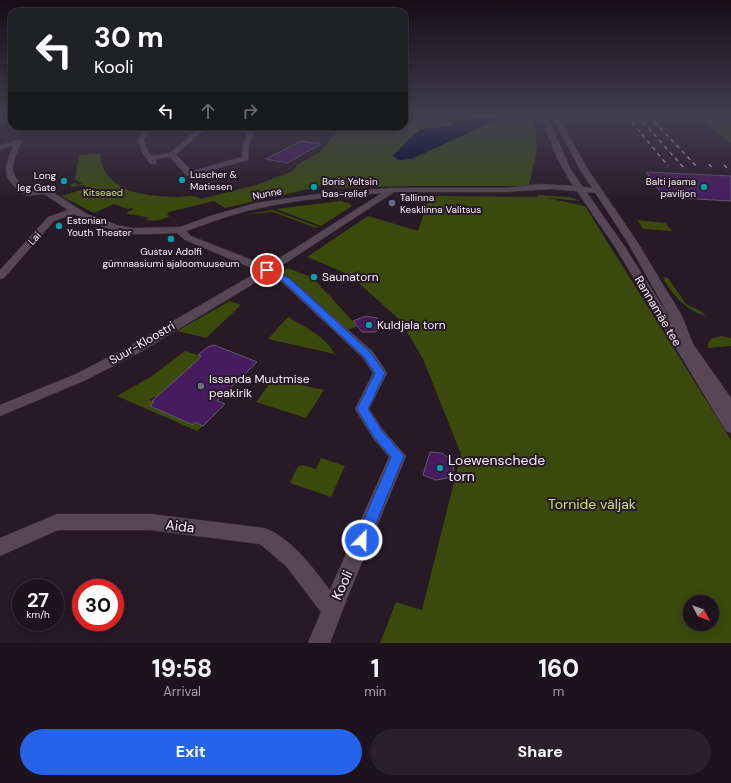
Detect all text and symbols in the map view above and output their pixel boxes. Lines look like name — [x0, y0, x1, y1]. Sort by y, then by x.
text: 30 m — [94, 19, 164, 56]
icon: left — [28, 24, 80, 76]
text: Kooli — [94, 55, 134, 79]
icon: left — [155, 100, 177, 122]
icon: ahead — [197, 100, 219, 122]
icon: right — [239, 100, 261, 122]
place label: Luscher & Matiesen — [190, 168, 238, 193]
place label: Long leg Gate — [18, 169, 56, 194]
marker: Luscher & Matiesen — [177, 175, 187, 185]
place label: Boris Yeltsin bas-relief — [322, 175, 378, 200]
place label: Balti jaama paviljon — [646, 175, 696, 200]
marker: Long leg Gate — [59, 176, 69, 186]
marker: Boris Yeltsin bas-relief — [309, 182, 319, 192]
marker: Balti jaama paviljon — [699, 182, 709, 192]
street label: Nunne — [251, 184, 283, 203]
park label: Kitseaed — [83, 186, 123, 199]
place label: Tallinna Kesklinna Valitsus — [400, 191, 481, 216]
marker: Tallinna Kesklinna Valitsus — [387, 198, 397, 208]
place label: Estonian Youth Theater — [67, 214, 132, 239]
marker: Estonian Youth Theater — [54, 221, 64, 231]
street label: Lai — [25, 229, 44, 248]
marker: Gustav Adolfi gümnaasiumi ajaloomuuseum — [166, 234, 176, 244]
place label: Gustav Adolfi gümnaasiumi ajaloomuuseum — [102, 245, 240, 270]
pin — [250, 253, 284, 287]
icon: arrive — [256, 259, 278, 281]
place label: Saunatorn — [322, 269, 379, 285]
marker: Saunatorn — [309, 272, 319, 282]
street label: Rannamäe tee — [631, 273, 685, 349]
place label: Kuldjala torn — [377, 317, 446, 333]
street label: Suur-Kloostri — [106, 318, 178, 368]
marker: Kuldjala torn — [364, 320, 374, 330]
place label: Issanda Muutmise peakirik — [209, 371, 310, 401]
marker: Issanda Muutmise peakirik — [196, 381, 206, 391]
place label: Loewenschede torn — [448, 451, 545, 485]
marker: Loewenschede torn — [435, 463, 445, 473]
park label: Tornide väljak — [548, 495, 636, 513]
street label: Aida — [164, 515, 196, 537]
position arrow — [341, 519, 383, 561]
street label: Kooli — [327, 567, 357, 603]
speed limit sign: 30 — [72, 579, 124, 631]
text: 27 — [27, 587, 49, 613]
north arrow — [683, 595, 719, 631]
map controls — [683, 595, 719, 631]
text: km/h — [26, 608, 50, 621]
text: 19:58 — [152, 653, 212, 684]
text: 1 — [371, 653, 380, 684]
text: 160 — [538, 653, 579, 684]
text: Arrival — [163, 683, 201, 700]
text: min — [364, 683, 386, 700]
text: m — [553, 683, 564, 700]
button: Exit — [20, 729, 362, 775]
button: Share — [370, 729, 711, 775]

